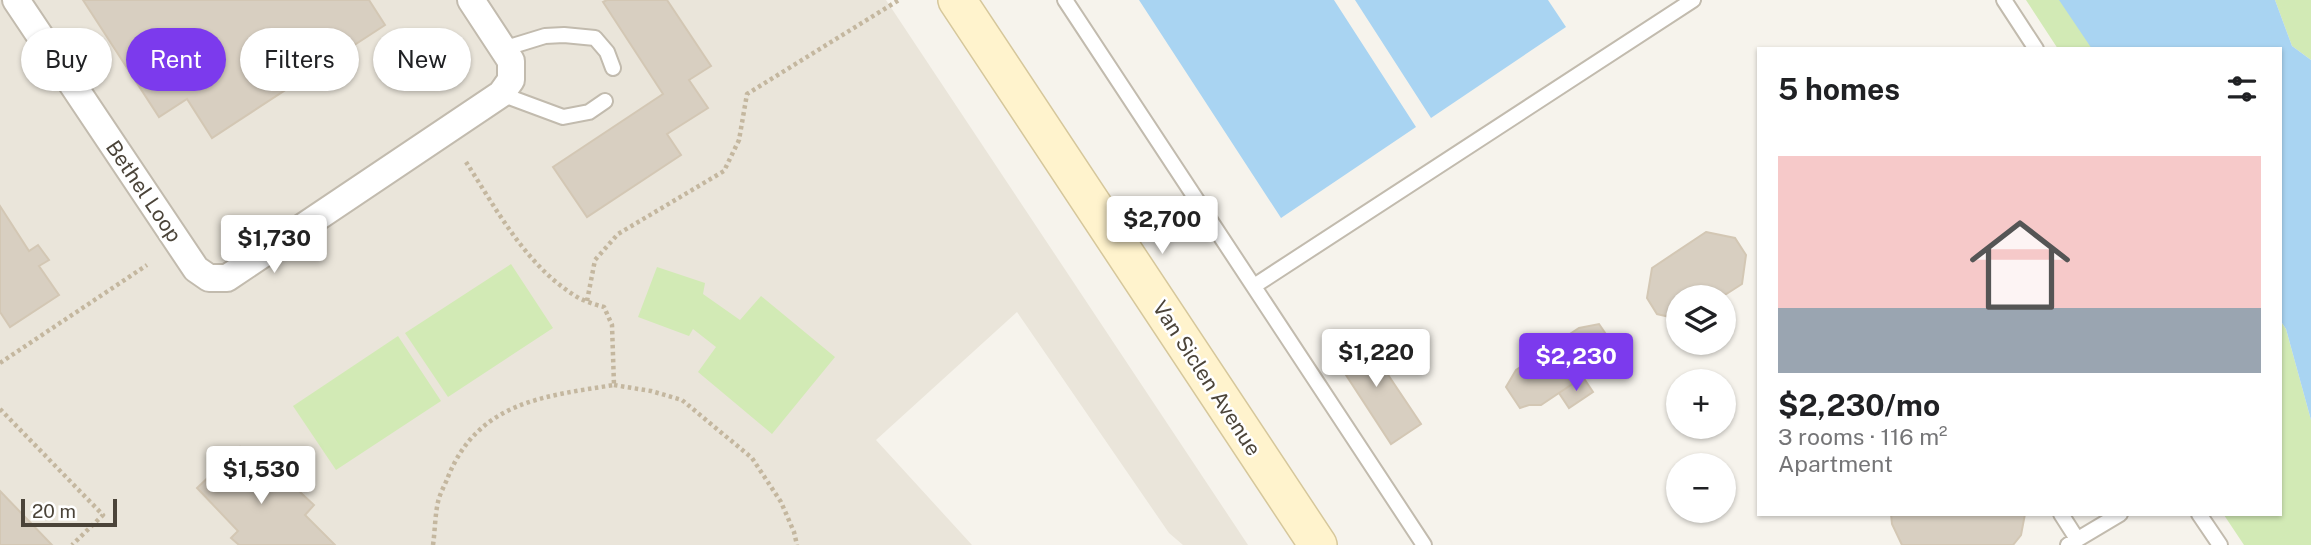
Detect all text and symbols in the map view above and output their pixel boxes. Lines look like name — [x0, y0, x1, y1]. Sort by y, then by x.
chip: Buy — [21, 28, 112, 91]
chip: Rent — [126, 28, 226, 91]
chip: Filters — [240, 28, 359, 91]
chip: New — [373, 28, 471, 91]
icon: filters — [2223, 70, 2261, 108]
text: 5 homes — [1778, 71, 1900, 107]
street label: Bethel Loop — [101, 135, 187, 247]
pin: $2,700 — [1105, 196, 1219, 256]
icon: home — [1957, 202, 2083, 328]
text: $2,700 — [1123, 205, 1201, 232]
pin: $1,730 — [217, 216, 331, 275]
text: $1,730 — [237, 224, 311, 251]
map controls — [1666, 285, 1736, 523]
button: layers — [1666, 285, 1736, 355]
street label: Van Siclen Avenue — [1148, 296, 1266, 460]
pin: $1,220 — [1319, 330, 1433, 389]
pin: $2,230 — [1519, 334, 1633, 393]
text: $1,220 — [1338, 338, 1414, 365]
text: $2,230 — [1535, 342, 1617, 369]
button: + — [1666, 369, 1736, 439]
text: $2,230/mo — [1778, 387, 1940, 423]
text: 3 rooms · 116 m² — [1778, 423, 1948, 450]
pin: $1,530 — [204, 447, 318, 506]
text: Apartment — [1778, 450, 1893, 477]
button: − — [1666, 453, 1736, 523]
text: $1,530 — [222, 455, 300, 482]
scale bar — [21, 496, 117, 528]
text: 20 m — [32, 500, 76, 522]

